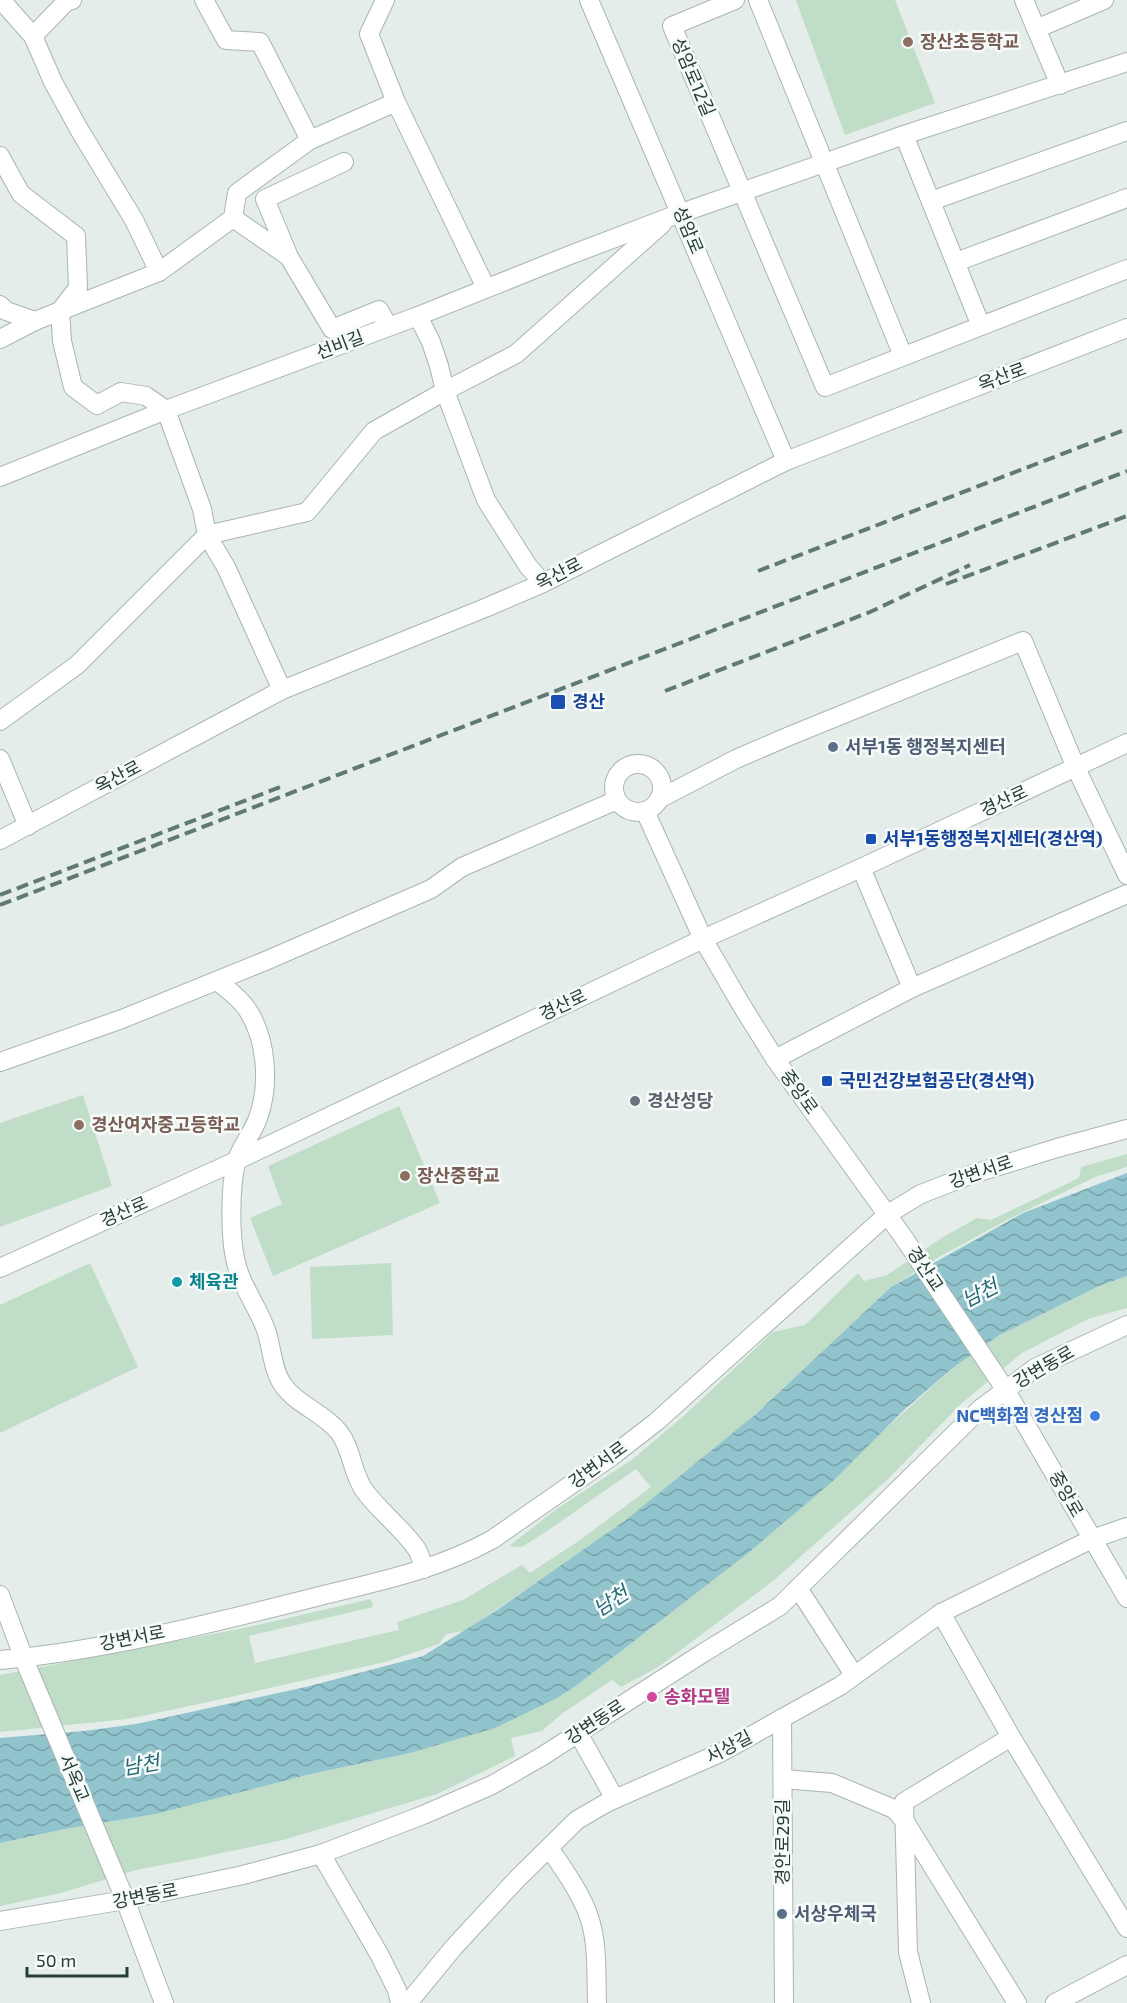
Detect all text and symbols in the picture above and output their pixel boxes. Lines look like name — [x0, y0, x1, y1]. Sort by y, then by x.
place label: 장산초등학교 — [920, 30, 1019, 52]
street label: 성암로12길 — [667, 34, 720, 119]
marker: 장산초등학교 — [901, 35, 915, 49]
street label: 성암로 — [669, 202, 709, 257]
street label: 선비길 — [313, 325, 367, 363]
street label: 옥산로 — [975, 357, 1029, 395]
street label: 옥산로 — [531, 552, 586, 594]
place label: 경산 — [572, 690, 606, 712]
marker: 경산 — [549, 693, 567, 711]
place label: 서부1동 행정복지센터 — [845, 735, 1006, 757]
marker: 서부1동 행정복지센터 — [826, 740, 840, 754]
street label: 옥산로 — [90, 755, 145, 797]
street label: 경산로 — [976, 780, 1031, 821]
place label: 서부1동행정복지센터(경산역) — [883, 827, 1103, 849]
marker: 서부1동행정복지센터(경산역) — [864, 832, 878, 846]
street label: 경산로 — [535, 984, 590, 1025]
street label: 중앙로 — [776, 1065, 823, 1118]
place label: 국민건강보험공단(경산역) — [839, 1069, 1034, 1091]
marker: 국민건강보험공단(경산역) — [820, 1074, 834, 1088]
place label: 경산성당 — [647, 1089, 713, 1111]
marker: 경산성당 — [628, 1094, 642, 1108]
place label: 경산여자중고등학교 — [91, 1113, 240, 1135]
marker: 경산여자중고등학교 — [72, 1118, 86, 1132]
street label: 강변서로 — [946, 1150, 1016, 1192]
place label: 장산중학교 — [417, 1164, 500, 1186]
marker: 장산중학교 — [398, 1169, 412, 1183]
street label: 경산로 — [96, 1191, 151, 1231]
street label: 경산교 — [903, 1242, 949, 1295]
place label: 체육관 — [189, 1270, 239, 1292]
water label: 남천 — [958, 1272, 1004, 1311]
marker: 체육관 — [170, 1275, 184, 1289]
street label: 강변동로 — [1009, 1340, 1078, 1392]
place label: NC백화점 경산점 — [956, 1404, 1083, 1426]
marker: NC백화점 경산점 — [1088, 1409, 1102, 1423]
street label: 강변서로 — [564, 1436, 631, 1493]
street label: 중앙로 — [1045, 1466, 1089, 1521]
water label: 남천 — [588, 1579, 635, 1620]
street label: 강변서로 — [97, 1620, 166, 1654]
place label: 송화모텔 — [664, 1685, 730, 1707]
marker: 송화모텔 — [645, 1690, 659, 1704]
street label: 강변동로 — [561, 1694, 628, 1748]
street label: 서상길 — [701, 1725, 756, 1767]
water label: 남천 — [121, 1749, 164, 1779]
street label: 서옥교 — [55, 1750, 95, 1805]
street label: 경안로29길 — [771, 1799, 793, 1885]
street label: 강변동로 — [110, 1878, 179, 1912]
place label: 서상우체국 — [794, 1902, 877, 1924]
marker: 서상우체국 — [775, 1907, 789, 1921]
scale bar — [27, 1940, 128, 1978]
text: 50 m — [36, 1949, 76, 1971]

